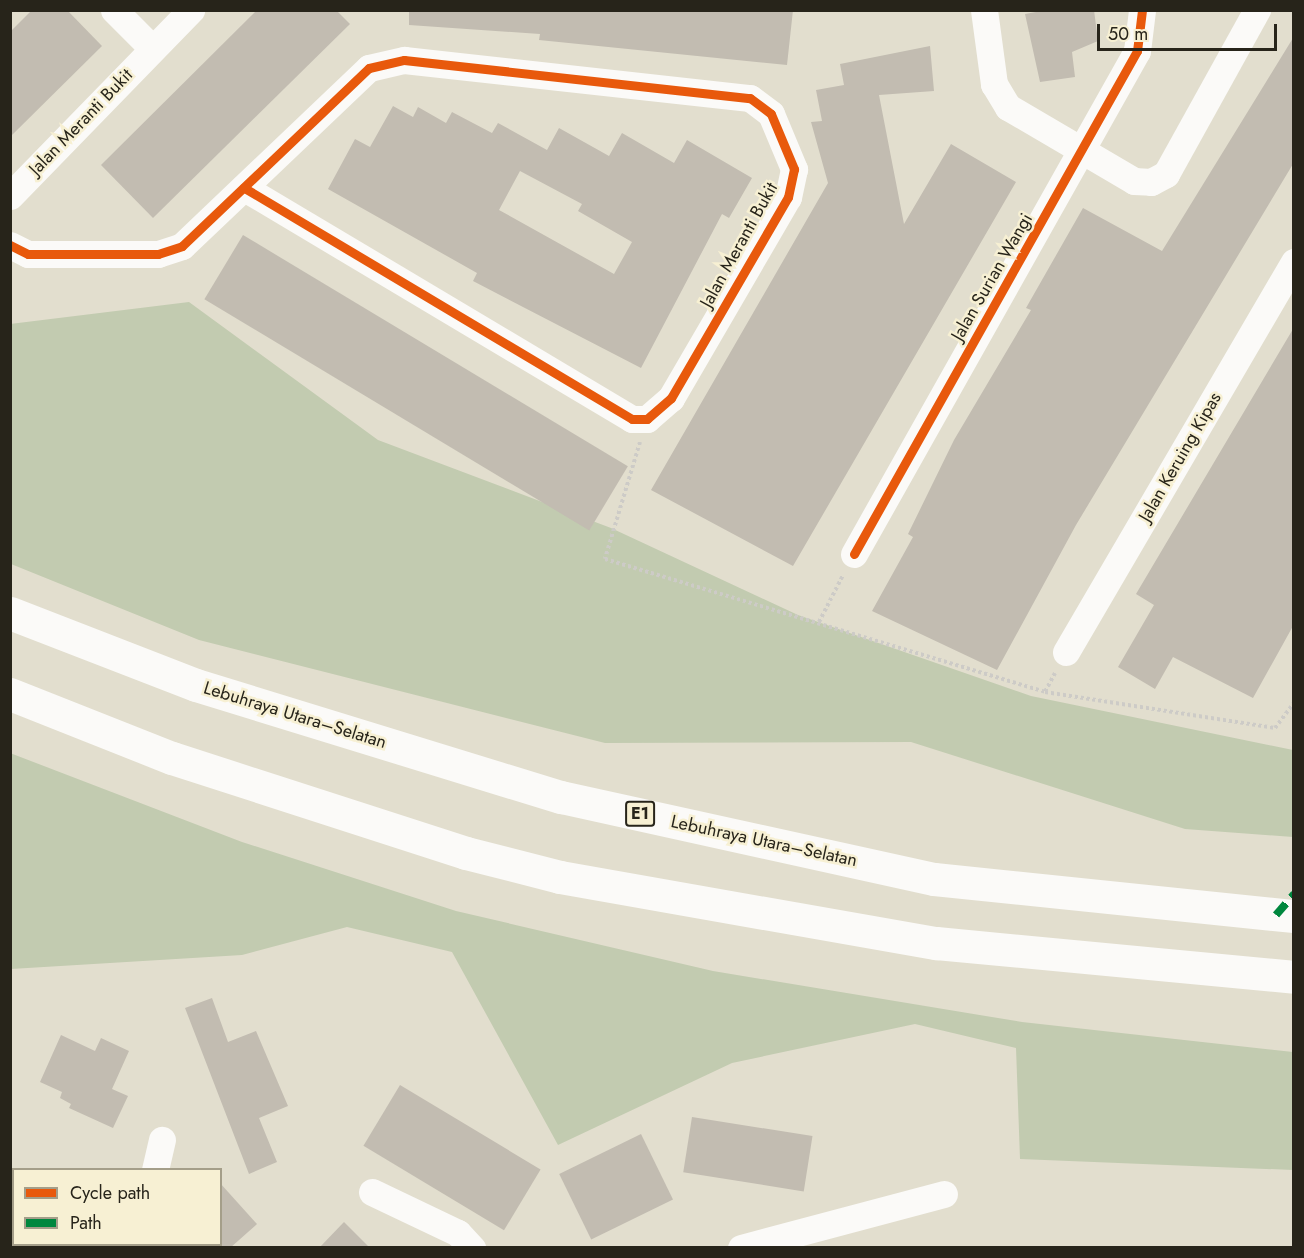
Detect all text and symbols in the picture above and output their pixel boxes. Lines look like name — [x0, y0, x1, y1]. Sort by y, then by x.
scale bar — [1100, 12, 1280, 50]
text: 50 m — [1108, 21, 1148, 47]
street label: Jalan Meranti Bukit — [25, 64, 137, 180]
street label: Jalan Meranti Bukit — [696, 179, 782, 311]
street label: Jalan Surian Wangi — [947, 210, 1037, 344]
street label: Jalan Keruing Kipas — [1134, 388, 1226, 526]
street label: Lebuhraya Utara–Selatan — [201, 677, 389, 753]
road number: E1 — [625, 801, 655, 827]
street label: Lebuhraya Utara–Selatan — [669, 811, 859, 871]
legend — [12, 1168, 222, 1246]
text: Cycle path — [70, 1180, 150, 1206]
text: Path — [70, 1210, 102, 1236]

